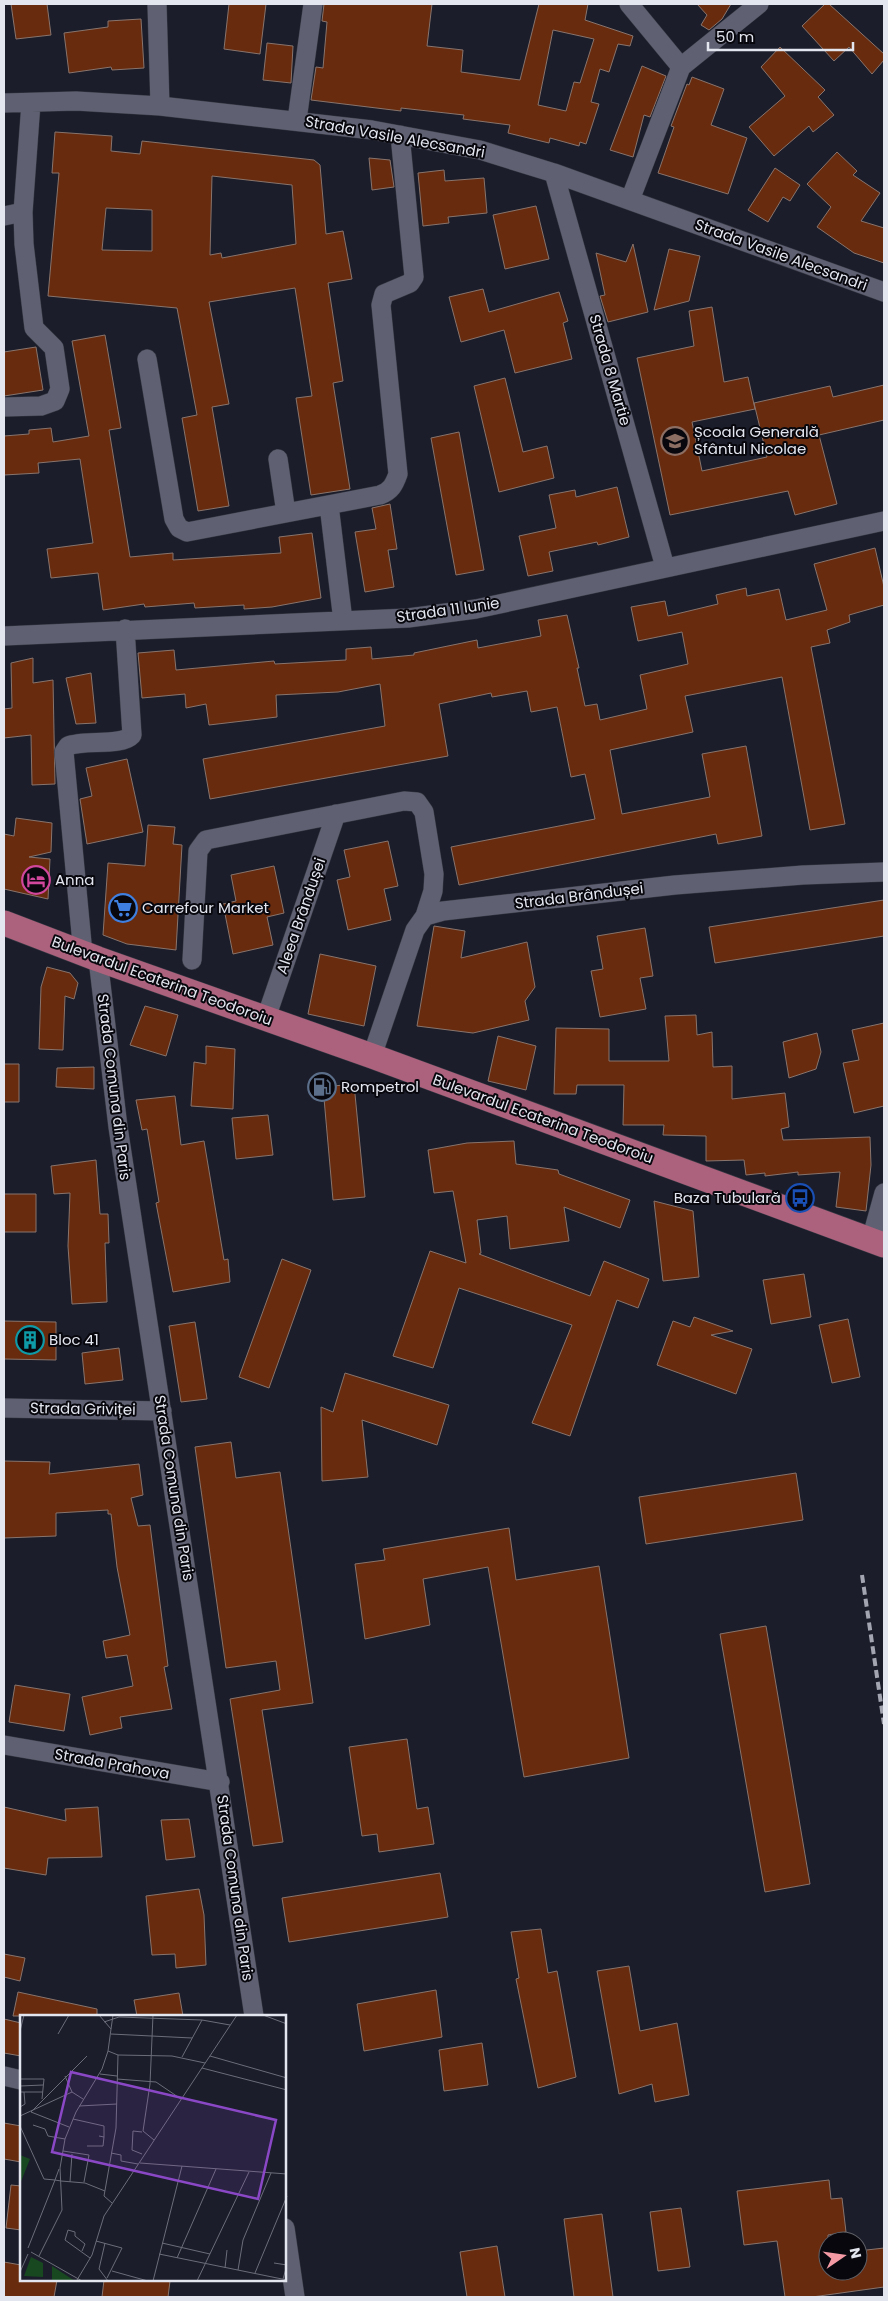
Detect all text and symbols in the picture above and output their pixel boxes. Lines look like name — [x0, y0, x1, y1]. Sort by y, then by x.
scale bar — [708, 20, 853, 52]
text: 50 m — [716, 26, 754, 47]
street label: Strada Vasile Alecsandri — [303, 110, 487, 163]
street label: Strada Vasile Alecsandri — [692, 213, 870, 296]
street label: Strada 8 Martie — [585, 312, 636, 428]
place label: Școala Generală Sfântul Nicolae — [694, 421, 819, 459]
school or university icon: Școala Generală Sfântul Nicolae — [660, 426, 690, 456]
street label: Strada 11 Iunie — [395, 592, 501, 627]
street label: Aleea Brândușei — [271, 855, 330, 977]
hotel icon: Anna — [21, 865, 51, 895]
place label: Anna — [55, 869, 94, 890]
street label: Strada Brândușei — [513, 877, 644, 914]
supermarket icon: Carrefour Market — [108, 893, 138, 923]
place label: Carrefour Market — [142, 897, 269, 918]
street label: Bulevardul Ecaterina Teodoroiu — [49, 931, 275, 1030]
street label: Strada Comuna din Paris — [93, 993, 136, 1182]
street label: Bulevardul Ecaterina Teodoroiu — [430, 1069, 656, 1168]
fuel station icon: Rompetrol — [307, 1072, 337, 1102]
place label: Rompetrol — [341, 1076, 419, 1097]
bus stop icon: Baza Tubulară — [785, 1183, 815, 1213]
place label: Baza Tubulară — [674, 1187, 781, 1208]
building icon: Bloc 41 — [15, 1325, 45, 1355]
place label: Bloc 41 — [49, 1329, 99, 1350]
street label: Strada Comuna din Paris — [149, 1394, 200, 1582]
street label: Strada Griviței — [30, 1397, 136, 1420]
street label: Strada Prahova — [53, 1743, 171, 1784]
street label: Strada Comuna din Paris — [212, 1794, 259, 1982]
inset map — [20, 2015, 286, 2281]
north arrow — [818, 2231, 868, 2281]
text: N — [845, 2246, 867, 2260]

